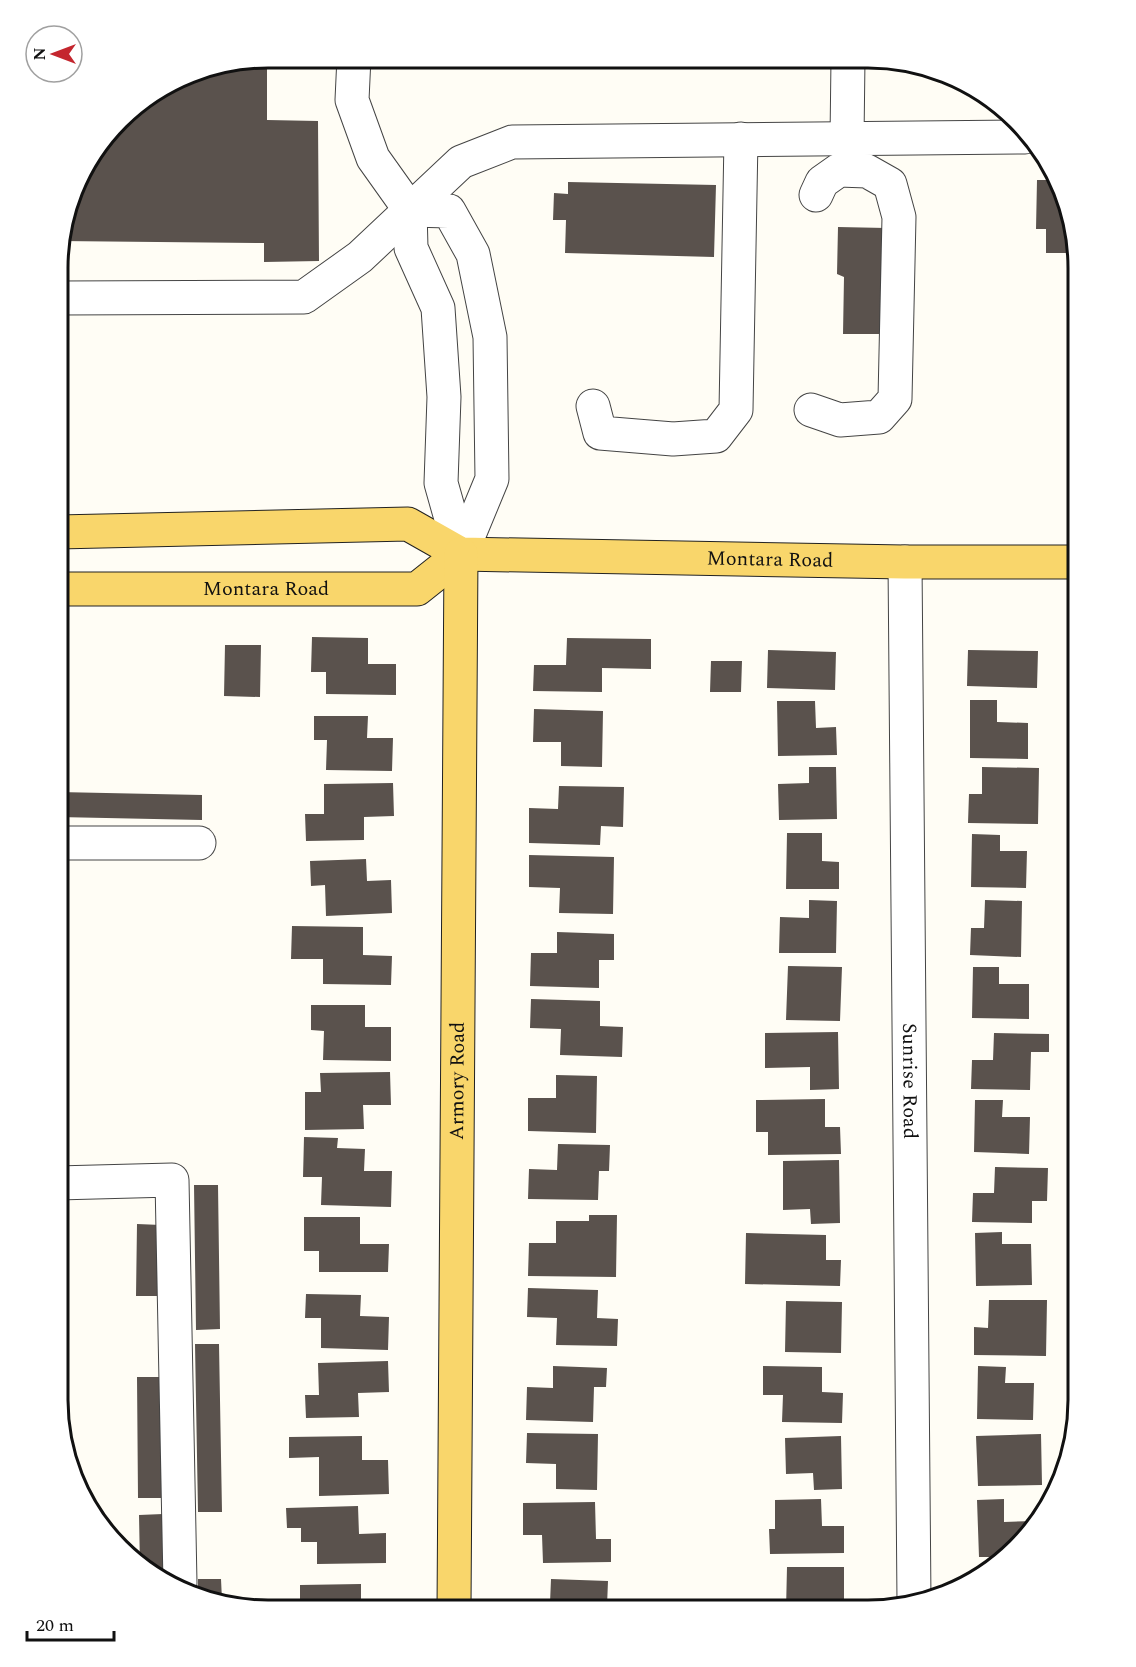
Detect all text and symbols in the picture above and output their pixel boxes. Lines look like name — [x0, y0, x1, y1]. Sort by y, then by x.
north arrow — [24, 24, 84, 84]
text: N — [28, 47, 52, 61]
street label: Montara Road — [706, 543, 833, 576]
street label: Montara Road — [203, 574, 329, 604]
street label: Armory Road — [442, 1022, 473, 1140]
street label: Sunrise Road — [894, 1023, 925, 1139]
scale bar — [27, 1604, 114, 1642]
text: 20 m — [36, 1612, 74, 1639]

